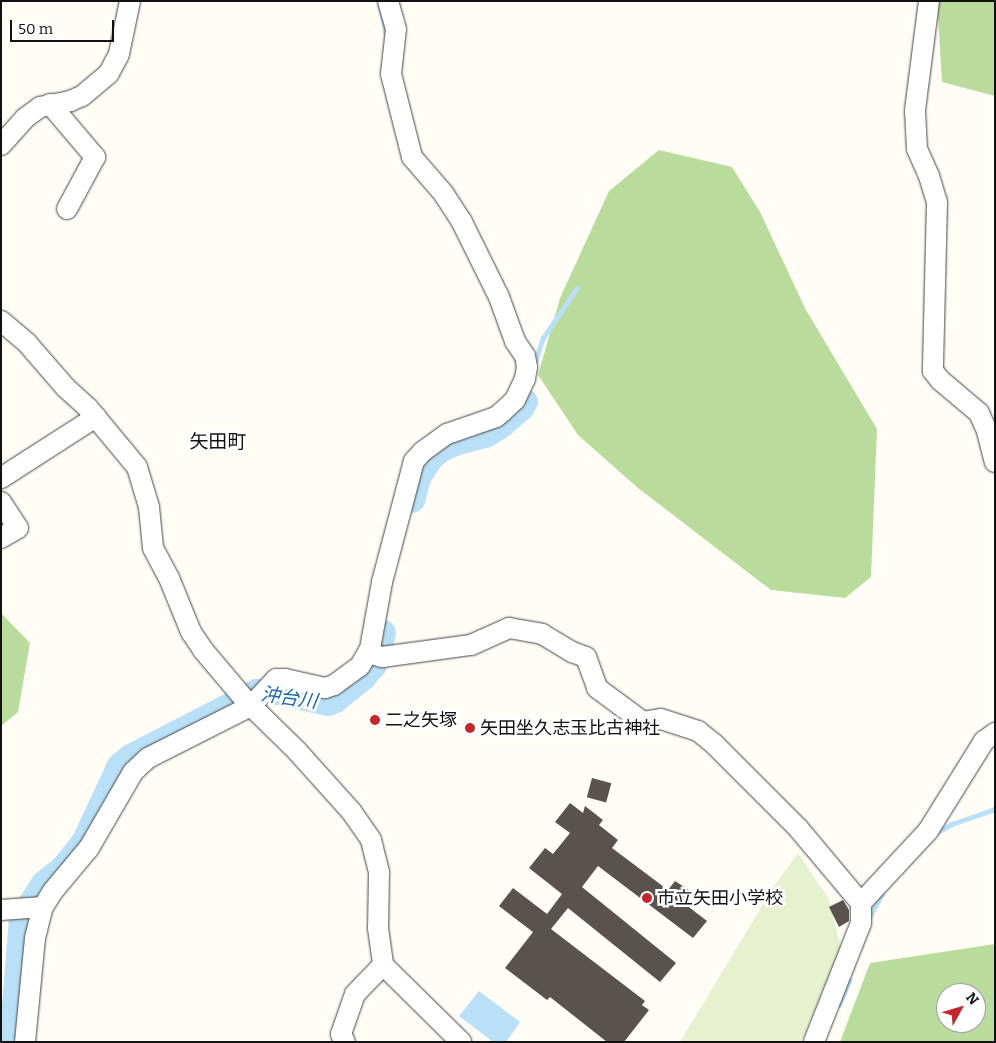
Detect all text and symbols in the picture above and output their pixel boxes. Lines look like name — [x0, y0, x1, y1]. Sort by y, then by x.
scale bar — [12, 10, 116, 42]
text: 50 m — [18, 20, 53, 38]
district label: 矢田町 — [190, 431, 246, 453]
water label: 沖台川 — [259, 683, 319, 713]
place label: 二之矢塚 — [385, 709, 457, 731]
marker: 二之矢塚 — [369, 714, 381, 726]
place label: 矢田坐久志玉比古神社 — [480, 717, 660, 739]
marker: 矢田坐久志玉比古神社 — [464, 722, 476, 734]
place label: 市立矢田小学校 — [657, 887, 783, 909]
marker: 市立矢田小学校 — [641, 892, 653, 904]
north arrow — [936, 983, 986, 1033]
text: N — [962, 989, 982, 1008]

